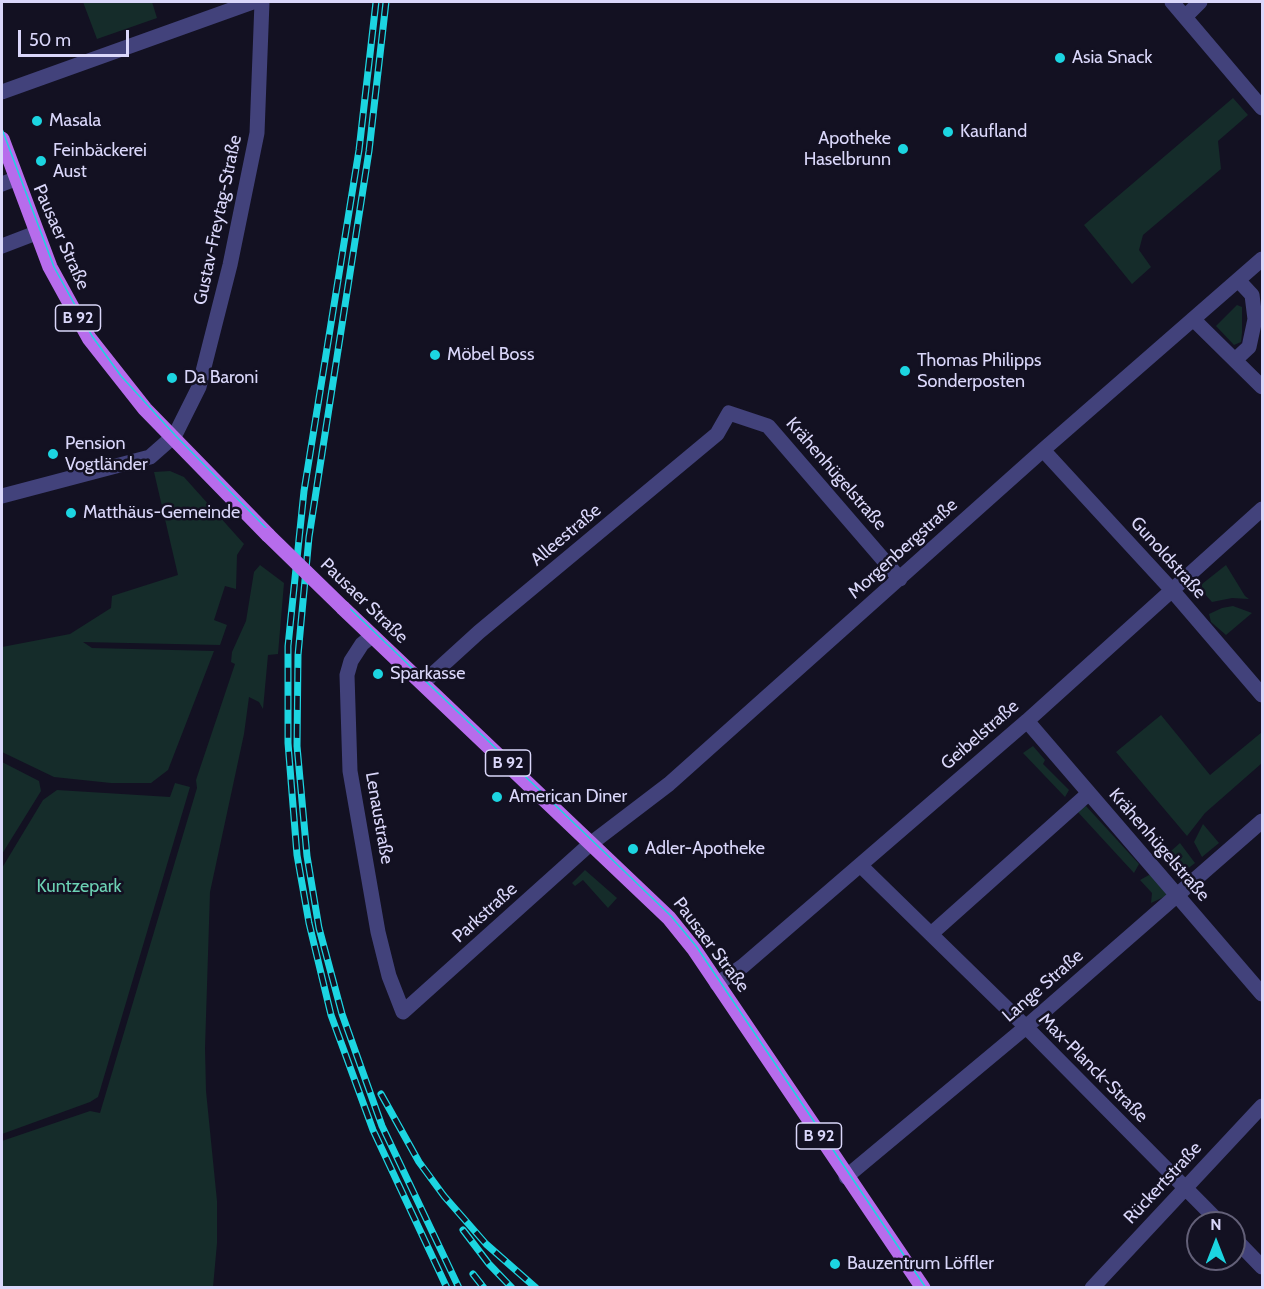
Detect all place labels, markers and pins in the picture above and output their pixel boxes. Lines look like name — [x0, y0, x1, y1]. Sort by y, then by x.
place label: Asia Snack — [1072, 47, 1152, 69]
marker: Asia Snack — [1053, 51, 1067, 65]
place label: Masala — [49, 110, 101, 132]
marker: Masala — [30, 114, 44, 128]
place label: Kaufland — [960, 121, 1027, 143]
marker: Kaufland — [941, 125, 955, 139]
place label: Apotheke Haselbrunn — [804, 128, 891, 170]
place label: Feinbäckerei Aust — [53, 140, 147, 182]
marker: Apotheke Haselbrunn — [896, 142, 910, 156]
marker: Feinbäckerei Aust — [34, 154, 48, 168]
place label: Möbel Boss — [447, 344, 534, 366]
marker: Möbel Boss — [428, 348, 442, 362]
place label: Thomas Philipps Sonderposten — [917, 350, 1041, 392]
marker: Thomas Philipps Sonderposten — [898, 364, 912, 378]
place label: Da Baroni — [184, 367, 258, 389]
marker: Da Baroni — [165, 371, 179, 385]
place label: Pension Vogtländer — [65, 433, 148, 476]
marker: Pension Vogtländer — [46, 447, 60, 461]
place label: Matthäus-Gemeinde — [83, 502, 240, 524]
marker: Matthäus-Gemeinde — [64, 506, 78, 520]
place label: Sparkasse — [390, 663, 465, 685]
marker: Sparkasse — [371, 667, 385, 681]
place label: American Diner — [509, 786, 627, 808]
marker: American Diner — [490, 790, 504, 804]
place label: Adler-Apotheke — [645, 838, 765, 860]
marker: Adler-Apotheke — [626, 842, 640, 856]
place label: Bauzentrum Löffler — [847, 1253, 994, 1275]
marker: Bauzentrum Löffler — [828, 1257, 842, 1271]

